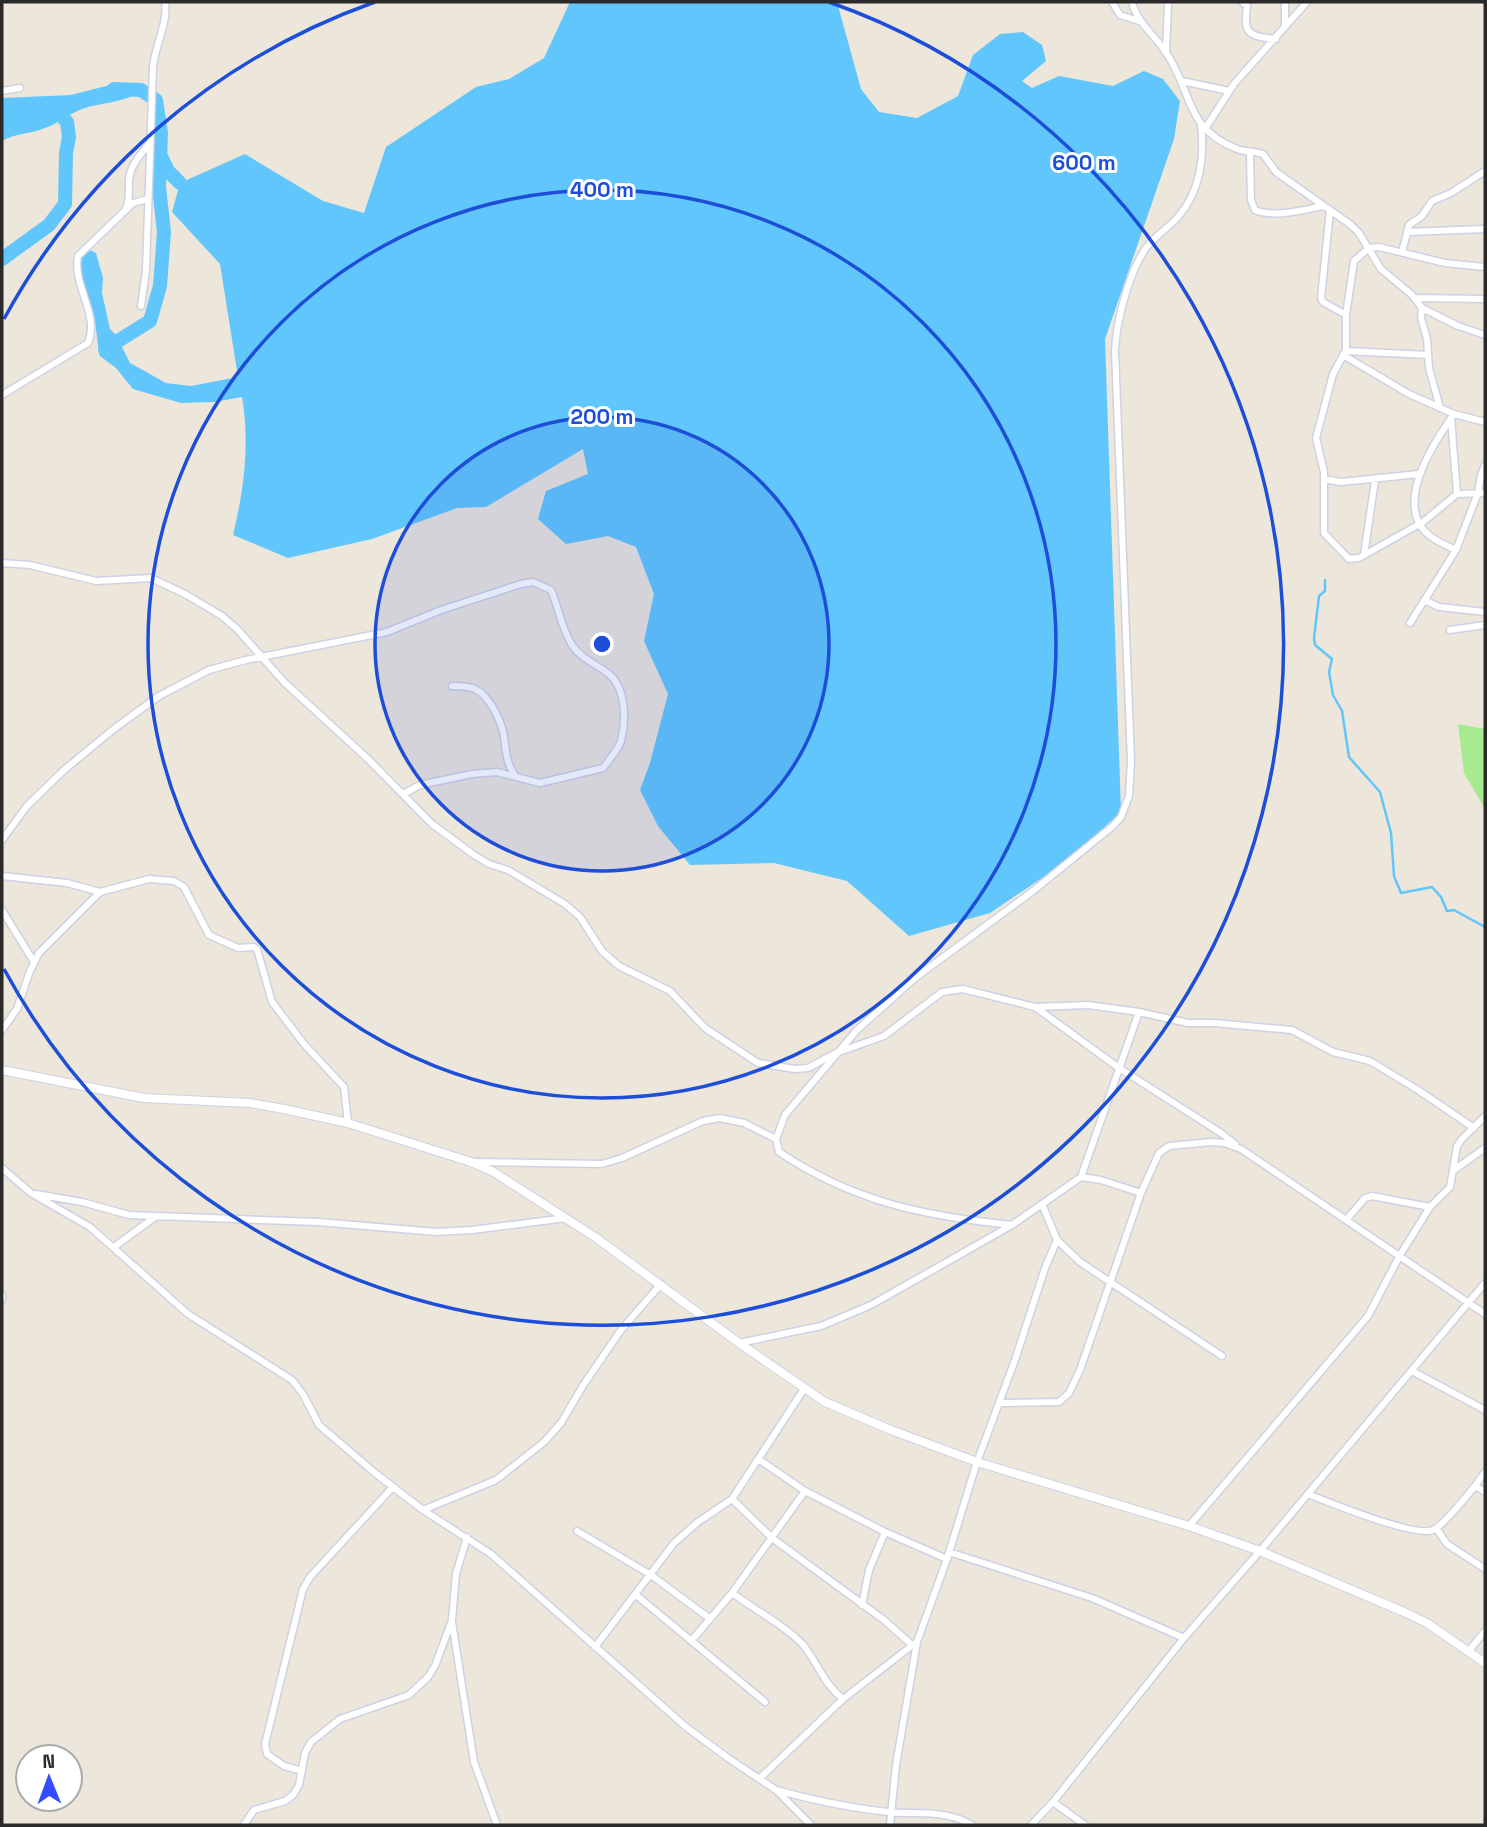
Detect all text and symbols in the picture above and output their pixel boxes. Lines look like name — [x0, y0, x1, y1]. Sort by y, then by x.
text: 600 m — [1052, 149, 1116, 176]
text: 400 m — [570, 176, 634, 203]
text: 200 m — [571, 403, 633, 430]
centre of rings — [590, 632, 614, 656]
north arrow — [14, 1743, 84, 1813]
text: N — [42, 1749, 55, 1774]

